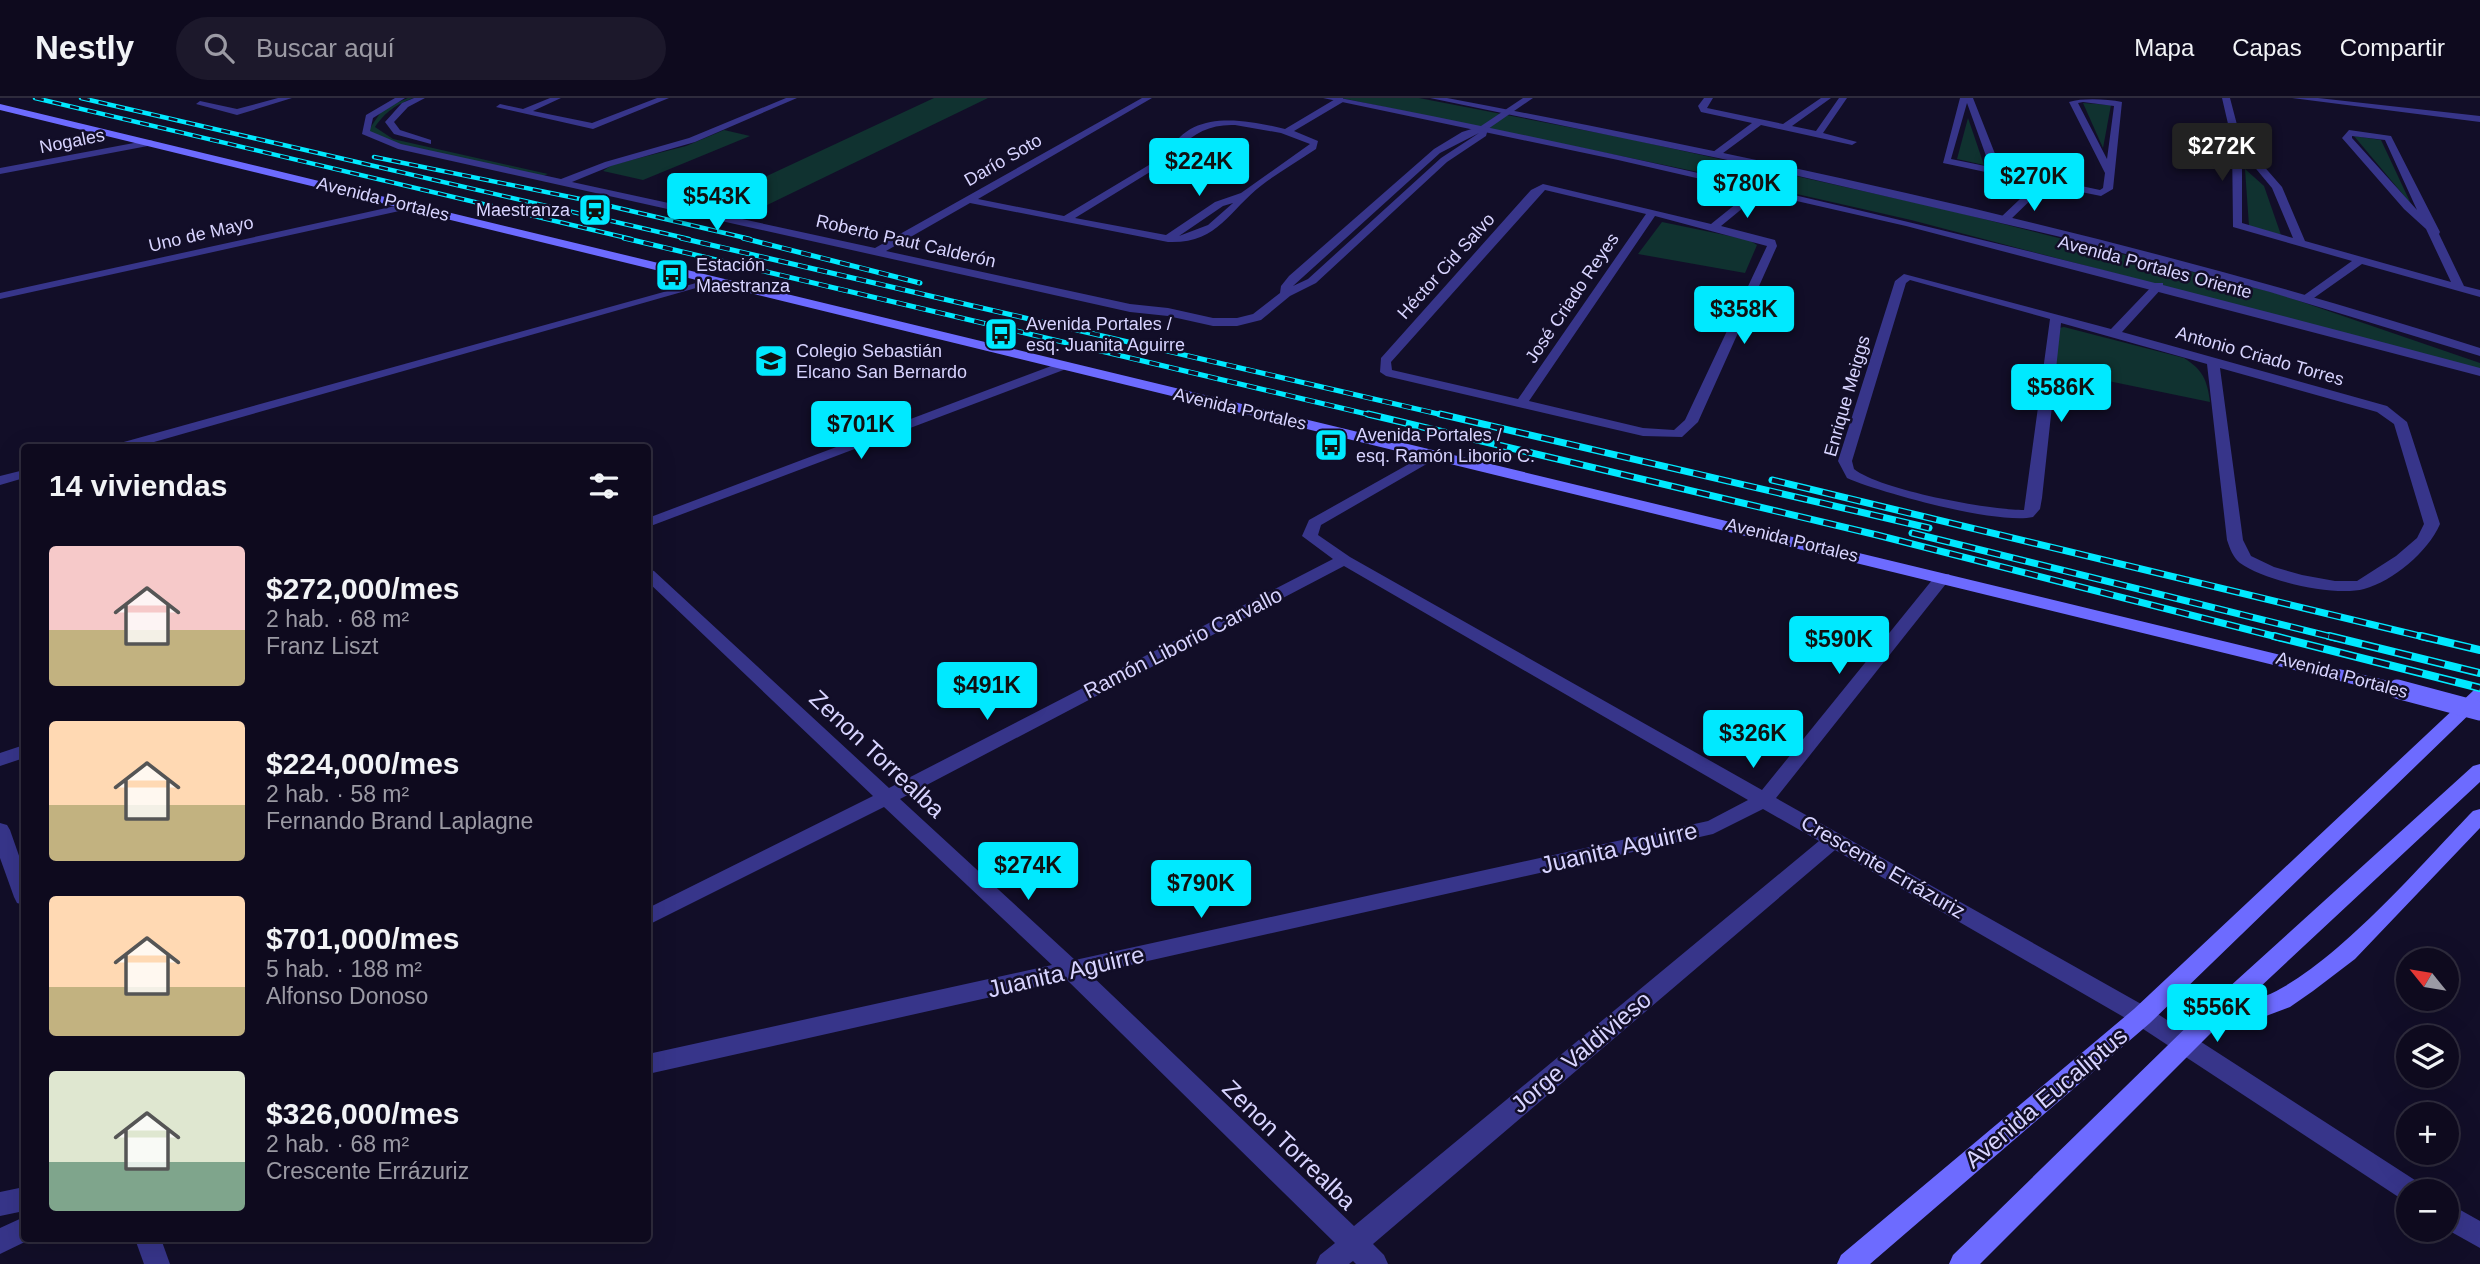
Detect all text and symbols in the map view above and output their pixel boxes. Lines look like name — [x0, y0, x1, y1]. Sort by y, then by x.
search box — [176, 17, 666, 80]
text: Nestly — [35, 29, 134, 66]
icon: search — [200, 29, 238, 67]
text: Buscar aquí — [256, 33, 395, 63]
text: Mapa — [2134, 34, 2194, 61]
text: Capas — [2232, 34, 2302, 61]
text: Compartir — [2340, 34, 2445, 61]
pin: $272K — [2173, 123, 2271, 183]
street label: Nogales — [38, 125, 106, 157]
street label: Darío Soto — [961, 130, 1045, 190]
text: $272K — [2188, 133, 2256, 159]
pin: $224K — [1150, 139, 1248, 198]
text: $224K — [1165, 148, 1233, 174]
pin: $270K — [1985, 153, 2083, 213]
pin: $780K — [1698, 160, 1796, 220]
text: $270K — [2000, 163, 2068, 189]
text: $780K — [1713, 170, 1781, 196]
street label: Avenida Portales — [315, 173, 451, 225]
pin: $543K — [668, 174, 766, 233]
text: $543K — [683, 183, 751, 209]
station icon: Maestranza — [576, 191, 614, 229]
place label: Maestranza — [476, 200, 571, 220]
street label: Héctor Cid Salvo — [1393, 209, 1499, 323]
street label: Roberto Paut Calderón — [814, 211, 998, 271]
street label: Uno de Mayo — [147, 212, 255, 256]
street label: José Criado Reyes — [1521, 229, 1623, 367]
street label: Avenida Portales Oriente — [2056, 231, 2254, 303]
place label: Estación Maestranza — [696, 255, 791, 296]
bus stop icon: Estación Maestranza — [653, 256, 691, 294]
pin: $358K — [1695, 286, 1793, 346]
text: $358K — [1710, 296, 1778, 322]
place label: Avenida Portales / esq. Juanita Aguirre — [1026, 314, 1185, 355]
bus stop icon: Avenida Portales / esq. Juanita Aguirre — [982, 315, 1020, 353]
street label: Antonio Criado Torres — [2174, 322, 2346, 390]
street label: Enrique Meiggs — [1820, 333, 1874, 459]
place label: Colegio Sebastián Elcano San Bernardo — [796, 341, 967, 382]
school or university icon: Colegio Sebastián Elcano San Bernardo — [752, 342, 790, 380]
pin: $586K — [2012, 364, 2110, 424]
text: $586K — [2027, 374, 2095, 400]
street label: Avenida Portales — [1172, 384, 1308, 434]
pin: $701K — [812, 402, 910, 461]
text: $701K — [827, 411, 895, 437]
place label: Avenida Portales / esq. Ramón Liborio C. — [1356, 425, 1535, 466]
bus stop icon: Avenida Portales / esq. Ramón Liborio C. — [1312, 426, 1350, 464]
icon: filters — [585, 467, 623, 505]
text: 14 viviendas — [49, 469, 227, 502]
street label: Avenida Portales — [1724, 514, 1860, 566]
text: $272,000/mes — [266, 572, 460, 605]
icon: home — [105, 574, 189, 658]
street label: Ramón Liborio Carvallo — [1080, 582, 1286, 703]
text: 2 hab. · 68 m² — [266, 606, 409, 632]
pin: $590K — [1790, 616, 1888, 676]
text: $590K — [1805, 626, 1873, 652]
text: Franz Liszt — [266, 633, 378, 659]
street label: Avenida Portales — [2274, 648, 2410, 702]
pin: $491K — [938, 662, 1036, 722]
text: $491K — [953, 672, 1021, 698]
street label: Zenon Torrealba — [804, 684, 951, 823]
pin: $326K — [1704, 710, 1802, 770]
text: $326K — [1719, 720, 1787, 746]
text: $224,000/mes — [266, 747, 460, 780]
icon: home — [105, 749, 189, 833]
text: 2 hab. · 58 m² — [266, 781, 409, 807]
text: Fernando Brand Laplagne — [266, 808, 533, 834]
street label: Crescente Errázuriz — [1797, 810, 1969, 923]
street label: Juanita Aguirre — [1538, 816, 1700, 879]
pin: $274K — [979, 842, 1077, 902]
text: $274K — [994, 852, 1062, 878]
pin: $790K — [1152, 860, 1250, 920]
text: $790K — [1167, 870, 1235, 896]
text: $701,000/mes — [266, 922, 460, 955]
icon: home — [105, 924, 189, 1008]
street label: Juanita Aguirre — [985, 940, 1147, 1003]
north arrow — [2396, 948, 2459, 1012]
map controls — [2396, 948, 2459, 1242]
text: 5 hab. · 188 m² — [266, 956, 422, 982]
text: Alfonso Donoso — [266, 983, 428, 1009]
pin: $556K — [2168, 984, 2266, 1044]
street label: Jorge Valdivieso — [1505, 985, 1656, 1118]
text: $556K — [2183, 994, 2251, 1020]
street label: Avenida Eucaliptus — [1959, 1022, 2132, 1173]
button: layers — [2396, 1025, 2459, 1088]
street label: Zenon Torrealba — [1217, 1074, 1362, 1215]
text: $326,000/mes — [266, 1097, 460, 1130]
icon: home — [105, 1099, 189, 1183]
button: + — [2396, 1102, 2459, 1165]
text: 2 hab. · 68 m² — [266, 1131, 409, 1157]
text: Crescente Errázuriz — [266, 1158, 469, 1184]
button: − — [2396, 1179, 2459, 1242]

